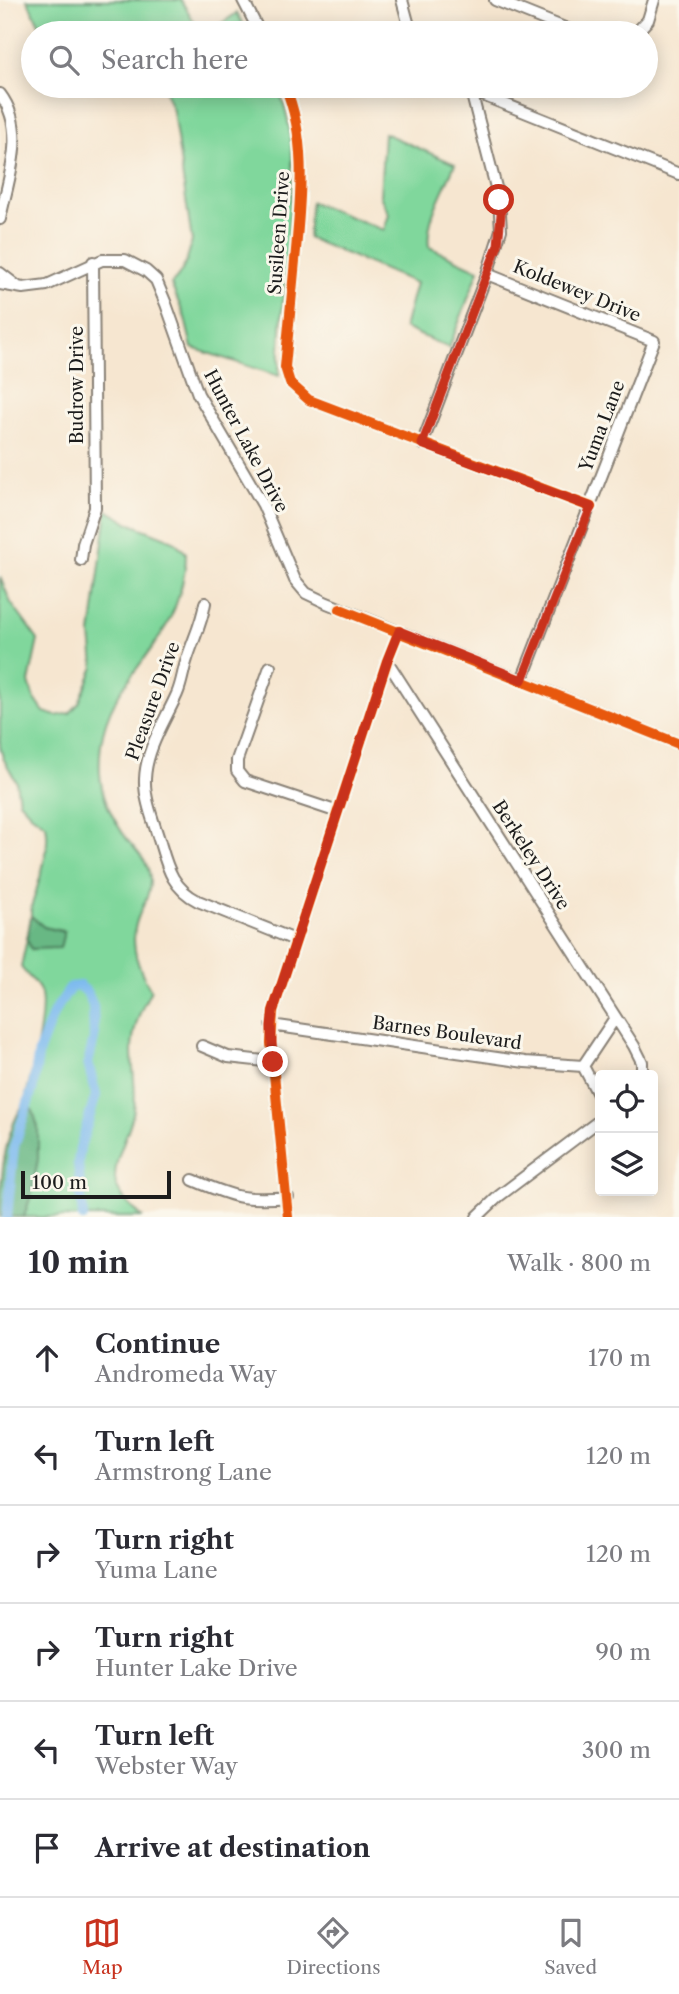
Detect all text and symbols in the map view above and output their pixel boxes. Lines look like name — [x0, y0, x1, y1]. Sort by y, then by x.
search box — [21, 21, 658, 98]
icon: search — [45, 41, 83, 79]
text: Search here — [101, 44, 248, 76]
street label: Susileen Drive — [264, 171, 294, 295]
route start — [483, 184, 514, 215]
street label: Koldewey Drive — [510, 255, 644, 327]
street label: Budrow Drive — [66, 326, 88, 444]
street label: Hunter Lake Drive — [199, 366, 293, 516]
street label: Yuma Lane — [574, 377, 629, 476]
street label: Pleasure Drive — [121, 639, 185, 763]
street label: Berkeley Drive — [487, 796, 575, 914]
street label: Barnes Boulevard — [371, 1012, 523, 1054]
route end — [257, 1046, 288, 1077]
map controls — [595, 1070, 658, 1196]
button: locate — [595, 1070, 658, 1133]
button: layers — [595, 1133, 658, 1196]
scale bar — [21, 1168, 172, 1200]
text: 100 m — [32, 1171, 87, 1194]
text: 10 min — [28, 1244, 129, 1281]
text: Walk · 800 m — [507, 1249, 651, 1277]
text: Continue — [95, 1328, 220, 1360]
icon: ahead — [28, 1339, 66, 1377]
text: 170 m — [588, 1344, 651, 1372]
text: Andromeda Way — [95, 1360, 277, 1388]
text: Turn left — [95, 1426, 214, 1458]
icon: left — [28, 1437, 66, 1475]
text: 120 m — [586, 1442, 651, 1470]
text: Armstrong Lane — [95, 1458, 272, 1486]
text: Turn right — [95, 1524, 234, 1556]
icon: right — [28, 1535, 66, 1573]
text: 120 m — [586, 1540, 651, 1568]
text: Yuma Lane — [95, 1556, 218, 1584]
text: Turn right — [95, 1622, 234, 1654]
icon: right — [28, 1633, 66, 1671]
text: 90 m — [595, 1638, 651, 1666]
text: Hunter Lake Drive — [95, 1654, 298, 1682]
text: Turn left — [95, 1720, 214, 1752]
icon: left — [28, 1731, 66, 1769]
text: 300 m — [582, 1736, 651, 1764]
text: Webster Way — [95, 1752, 238, 1780]
icon: arrive — [28, 1829, 66, 1867]
text: Arrive at destination — [95, 1832, 370, 1864]
tab: Map — [82, 1914, 123, 1979]
tab: Directions — [287, 1914, 380, 1979]
tab: Saved — [544, 1914, 597, 1979]

